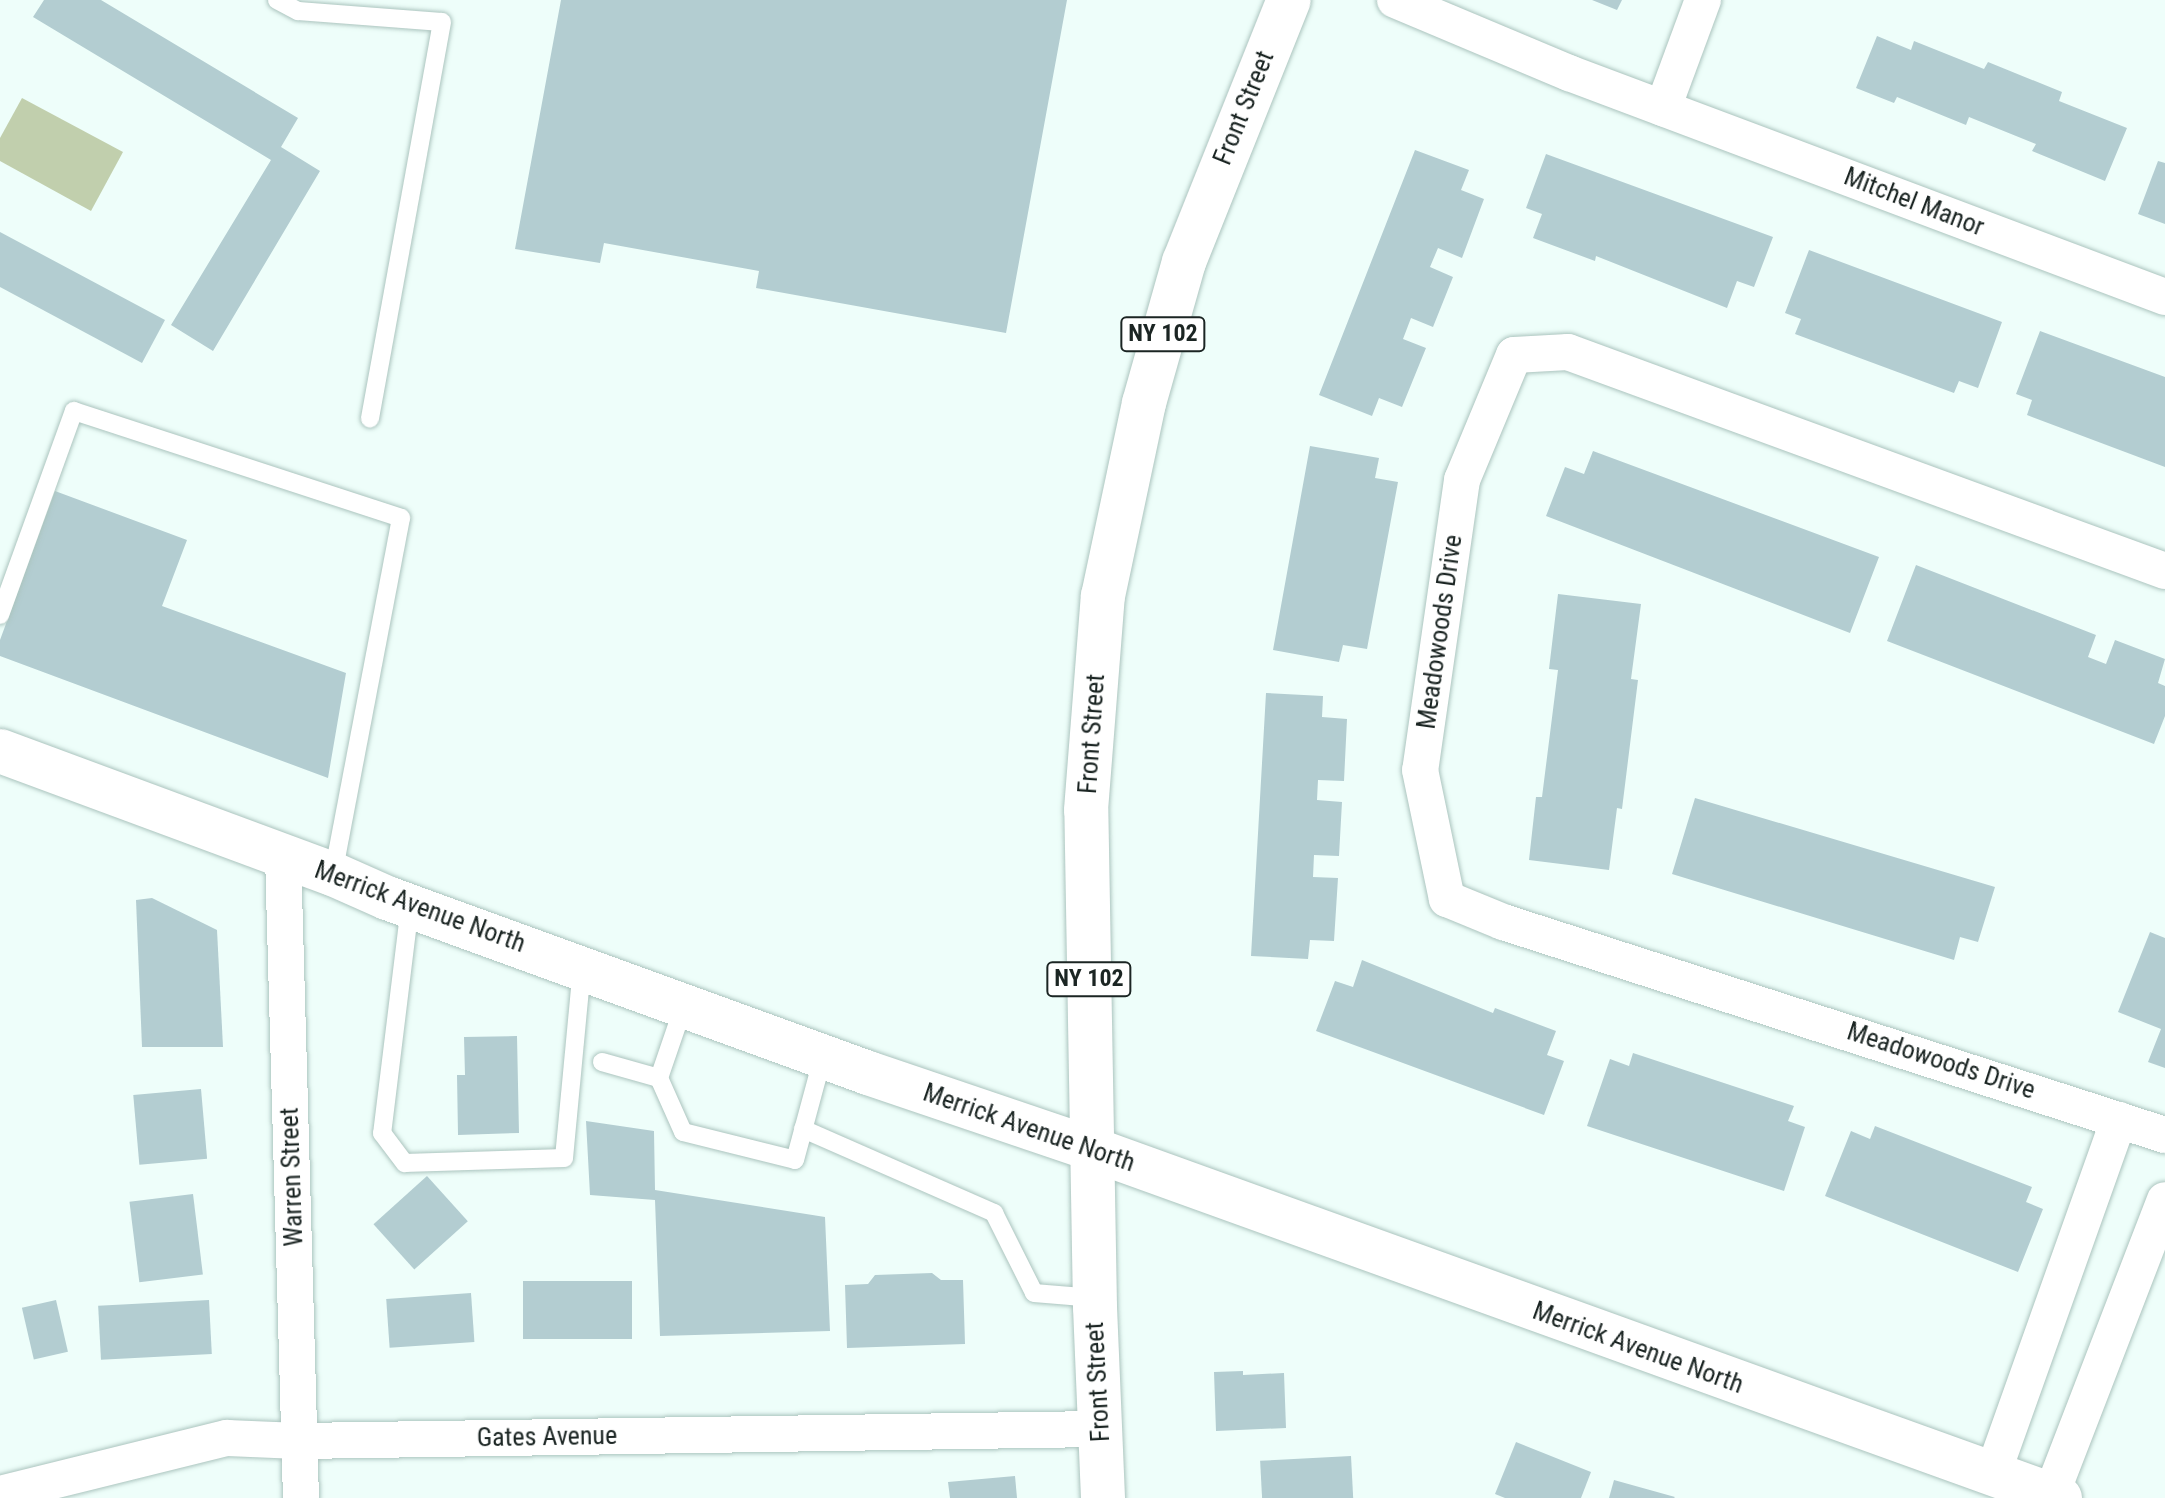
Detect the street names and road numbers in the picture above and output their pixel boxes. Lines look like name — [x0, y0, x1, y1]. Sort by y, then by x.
street label: Front Street — [1207, 46, 1281, 170]
street label: Mitchel Manor — [1839, 161, 1989, 243]
road number: NY 102 — [1119, 314, 1207, 354]
street label: Meadowoods Drive — [1411, 533, 1469, 731]
street label: Front Street — [1072, 673, 1112, 795]
street label: Merrick Avenue North — [310, 854, 530, 960]
road number: NY 102 — [1045, 959, 1133, 999]
street label: Meadowoods Drive — [1843, 1016, 2039, 1106]
street label: Merrick Avenue North — [919, 1077, 1139, 1179]
street label: Warren Street — [274, 1107, 310, 1247]
street label: Merrick Avenue North — [1528, 1295, 1748, 1401]
street label: Front Street — [1079, 1321, 1117, 1443]
street label: Gates Avenue — [477, 1420, 617, 1454]

